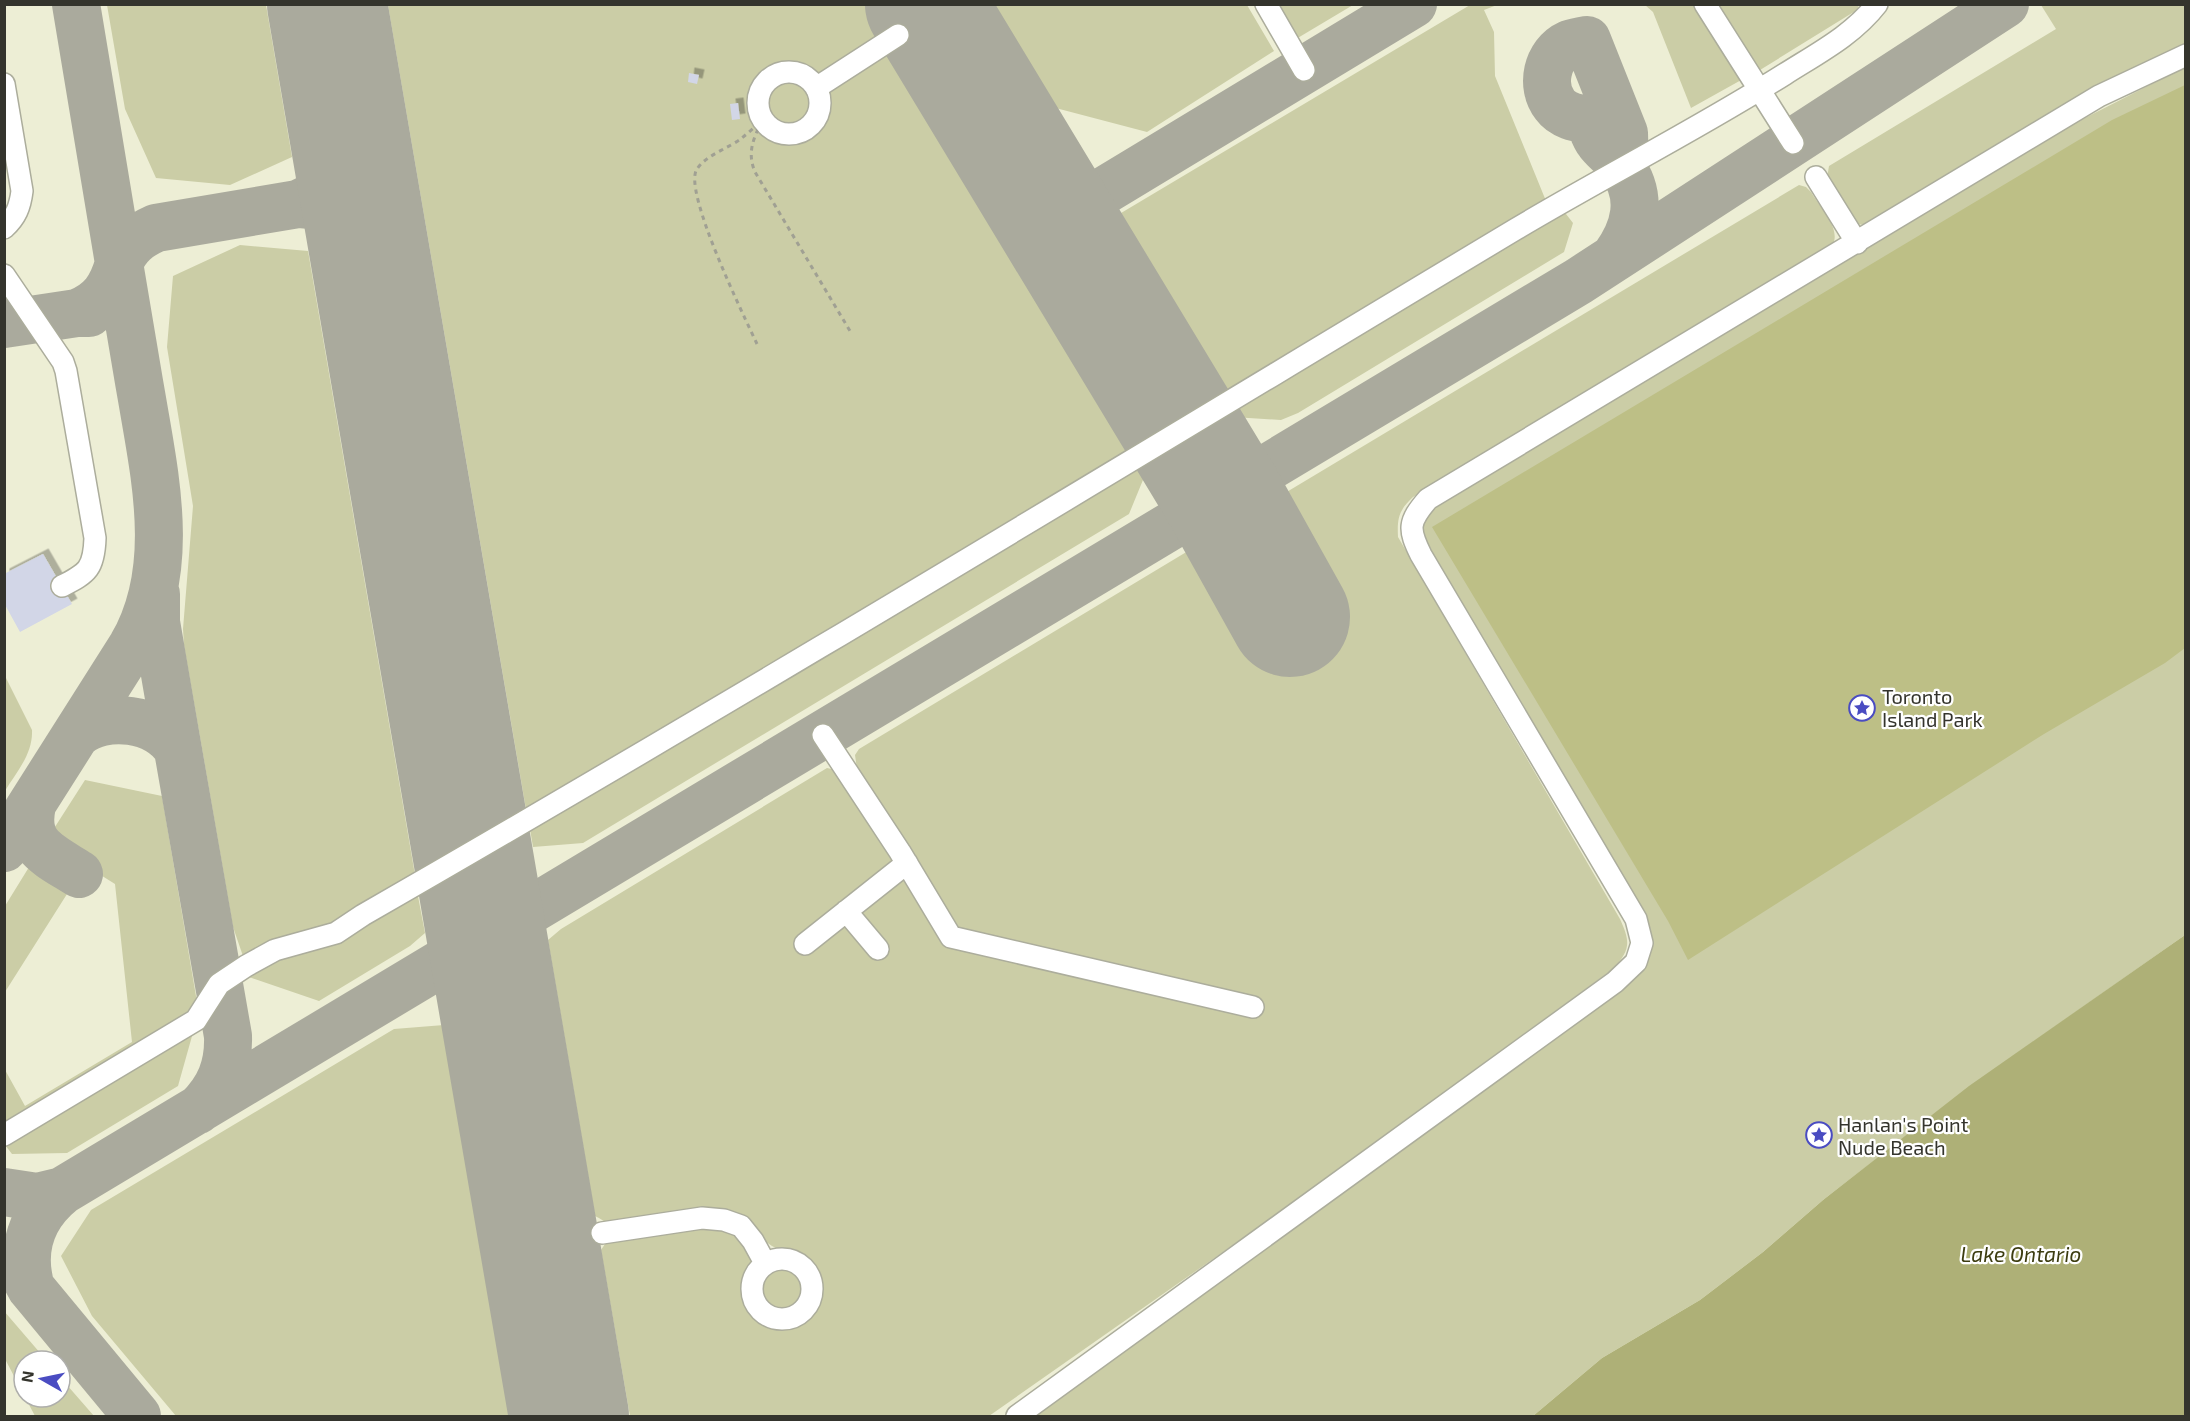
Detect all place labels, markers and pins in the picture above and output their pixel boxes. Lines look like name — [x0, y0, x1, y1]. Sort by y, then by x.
place label: Toronto Island Park — [1882, 684, 1983, 731]
place icon: Toronto Island Park — [1847, 693, 1877, 723]
place label: Hanlan's Point Nude Beach — [1838, 1112, 1969, 1159]
place icon: Hanlan's Point Nude Beach — [1804, 1120, 1834, 1150]

